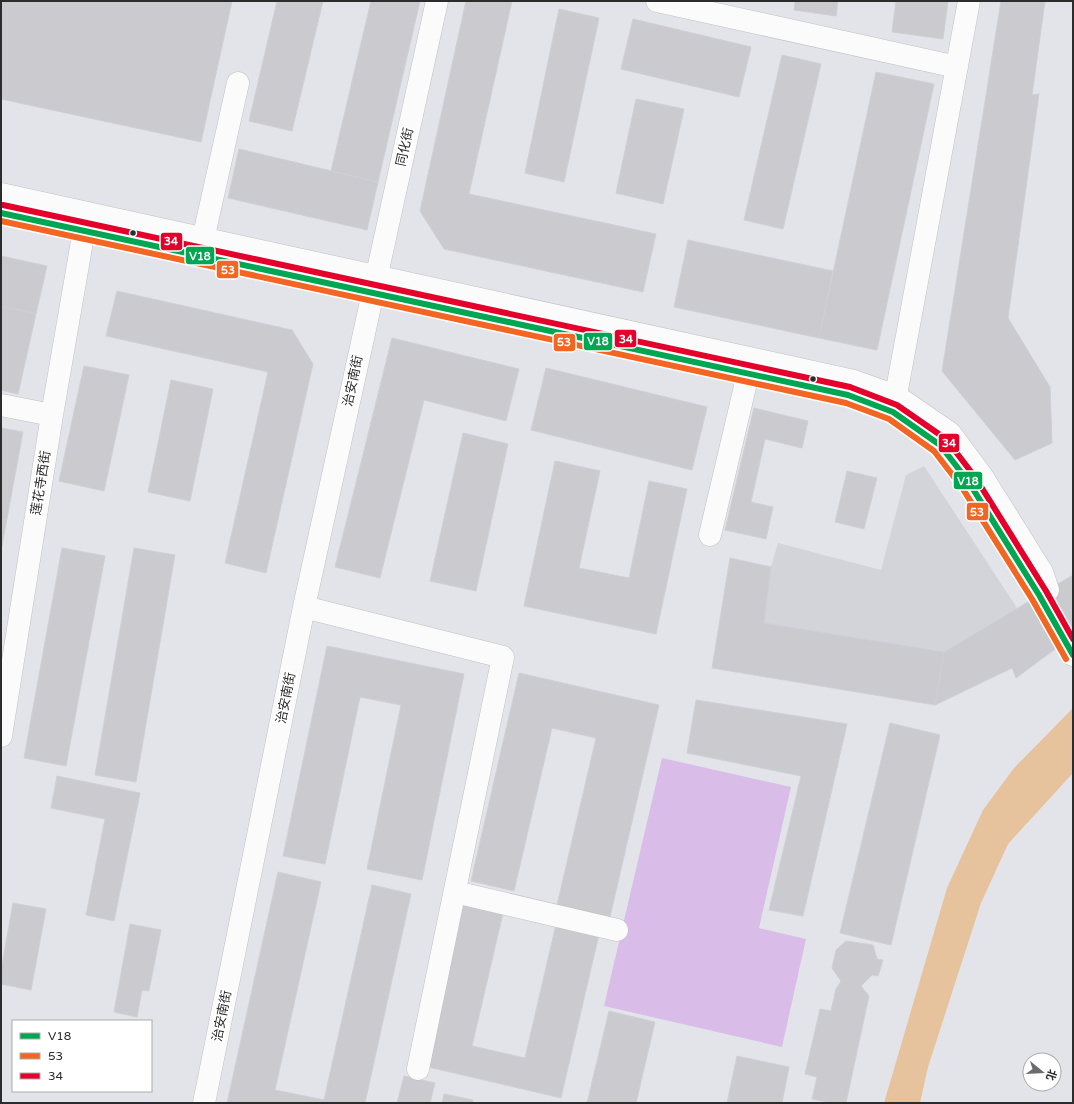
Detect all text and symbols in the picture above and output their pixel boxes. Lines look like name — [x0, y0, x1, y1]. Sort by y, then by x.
street label: 同化街 — [393, 126, 417, 168]
unlabelled marker — [128, 228, 138, 238]
line badge: 34 — [160, 232, 183, 251]
text: 34 — [164, 235, 178, 248]
line badge: V18 — [185, 246, 215, 265]
text: V18 — [189, 250, 211, 263]
line badge: 53 — [216, 260, 239, 279]
text: 53 — [221, 264, 235, 277]
line badge: 34 — [614, 329, 637, 348]
line badge: V18 — [583, 332, 613, 351]
line badge: 53 — [553, 333, 576, 352]
text: 34 — [619, 333, 633, 346]
text: V18 — [587, 335, 609, 348]
text: 53 — [557, 336, 571, 349]
street label: 治安南街 — [340, 354, 366, 408]
unlabelled marker — [808, 374, 818, 384]
line badge: 34 — [938, 433, 960, 453]
text: 34 — [942, 437, 956, 450]
street label: 莲花寺西街 — [28, 450, 54, 516]
line badge: V18 — [953, 471, 983, 490]
text: V18 — [957, 475, 979, 488]
line badge: 53 — [966, 502, 989, 521]
text: 53 — [970, 506, 984, 519]
street label: 治安南街 — [273, 671, 299, 725]
street label: 治安南街 — [209, 989, 235, 1043]
legend — [12, 1020, 152, 1092]
text: V18 — [48, 1029, 71, 1043]
text: 53 — [48, 1049, 63, 1063]
north arrow — [1022, 1052, 1062, 1092]
text: 北 — [1043, 1068, 1059, 1082]
text: 34 — [48, 1069, 64, 1083]

